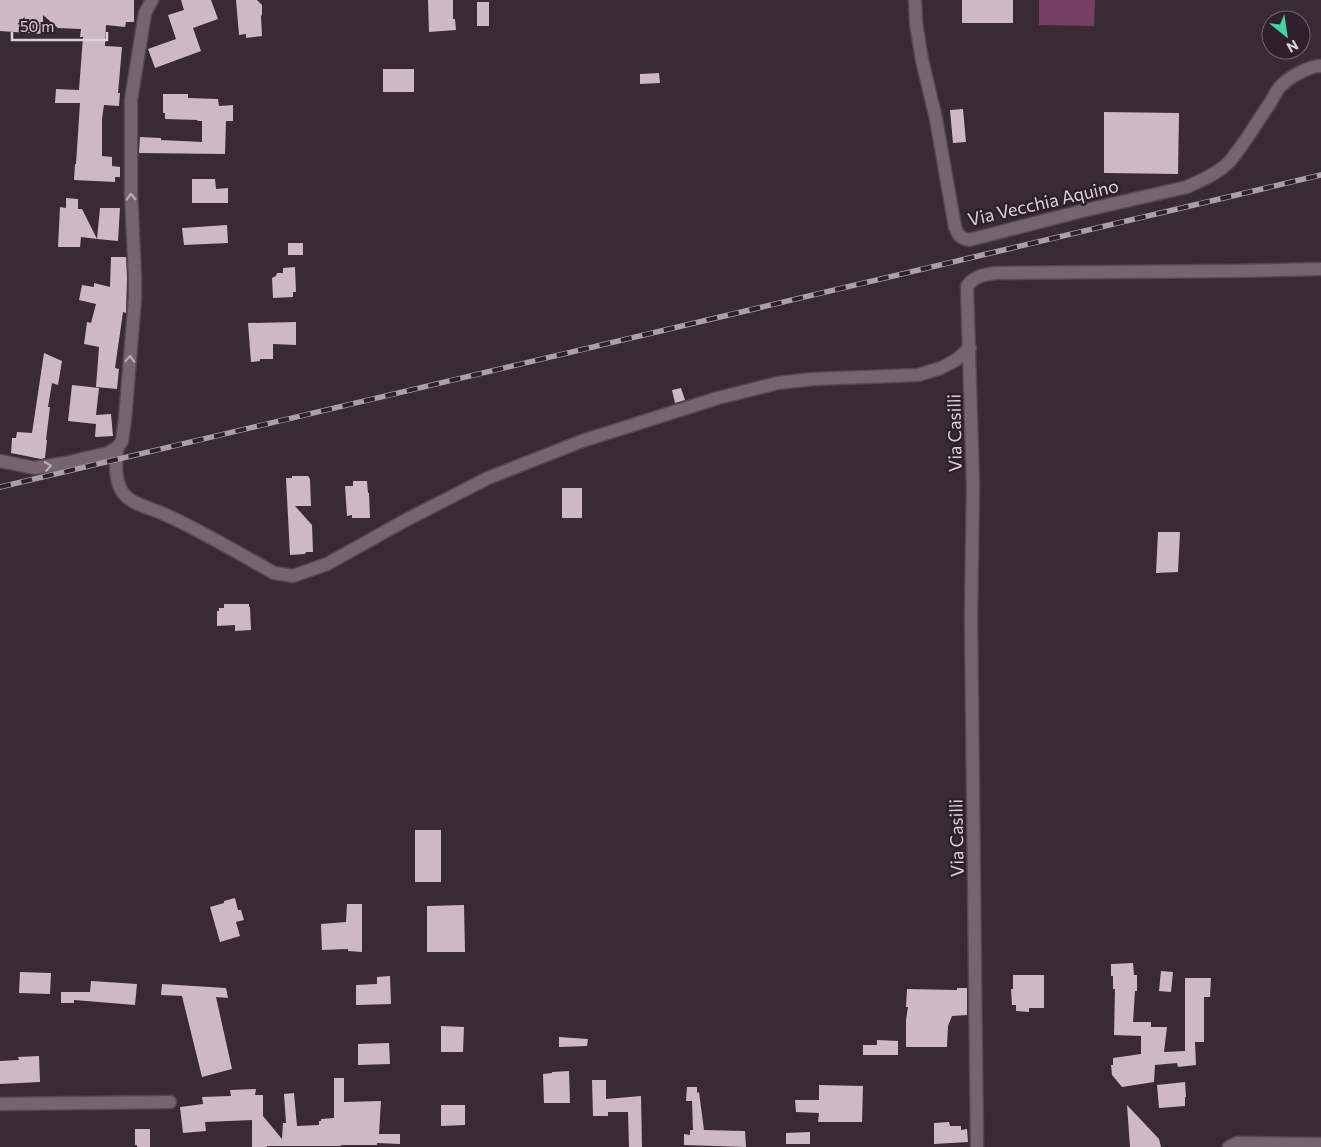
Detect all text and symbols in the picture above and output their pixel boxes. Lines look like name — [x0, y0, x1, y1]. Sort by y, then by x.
scale bar — [12, 10, 108, 42]
north arrow — [1261, 10, 1311, 60]
text: 50 m — [20, 17, 54, 35]
text: N — [1284, 37, 1302, 57]
street label: Via Vecchia Aquino — [965, 174, 1121, 230]
one-way arrow — [126, 193, 136, 200]
one-way arrow — [124, 355, 135, 363]
street label: Via Casilli — [942, 394, 966, 472]
one-way arrow — [44, 461, 52, 472]
street label: Via Casilli — [944, 799, 968, 877]

